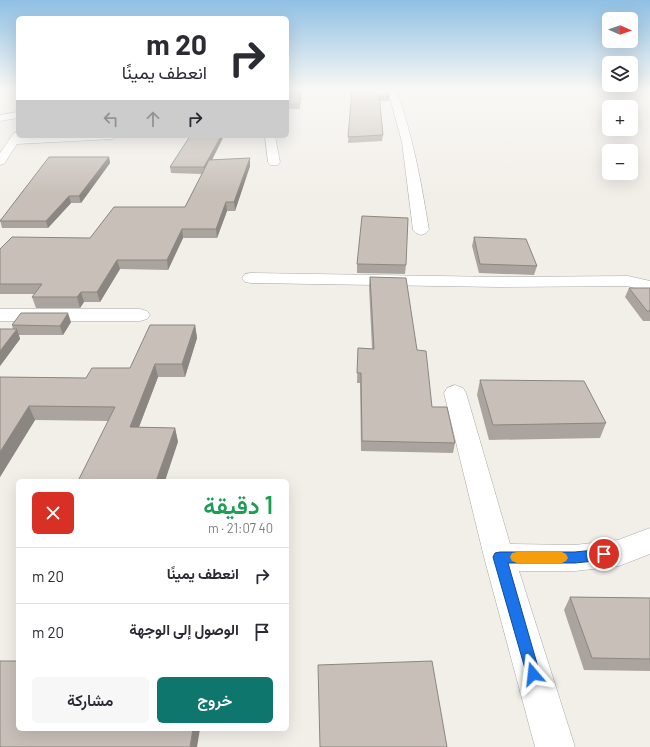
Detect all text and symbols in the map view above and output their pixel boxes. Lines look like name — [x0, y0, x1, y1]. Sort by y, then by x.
north arrow — [602, 12, 638, 48]
map controls — [602, 12, 638, 180]
text: 20 m — [146, 27, 207, 61]
icon: right — [221, 32, 273, 84]
button: layers — [602, 56, 638, 92]
text: انعطف يمينًا — [122, 61, 207, 83]
button: + — [602, 100, 638, 136]
icon: left — [100, 108, 122, 130]
icon: ahead — [142, 108, 164, 130]
icon: right — [184, 108, 206, 130]
button: − — [602, 144, 638, 180]
text: 1 دقيقة — [203, 490, 273, 519]
button: close — [32, 492, 74, 534]
text: 40 m · 21:07 — [208, 520, 273, 536]
pin — [587, 537, 621, 571]
icon: arrive — [593, 543, 615, 565]
text: انعطف يمينًا — [167, 564, 239, 582]
icon: right — [251, 565, 273, 587]
text: 20 m — [32, 567, 64, 585]
text: الوصول إلى الوجهة — [129, 620, 239, 638]
icon: arrive — [251, 621, 273, 643]
text: 20 m — [32, 623, 64, 641]
position arrow — [512, 653, 554, 695]
button: مشاركة — [32, 677, 149, 723]
button: خروج — [157, 677, 273, 723]

